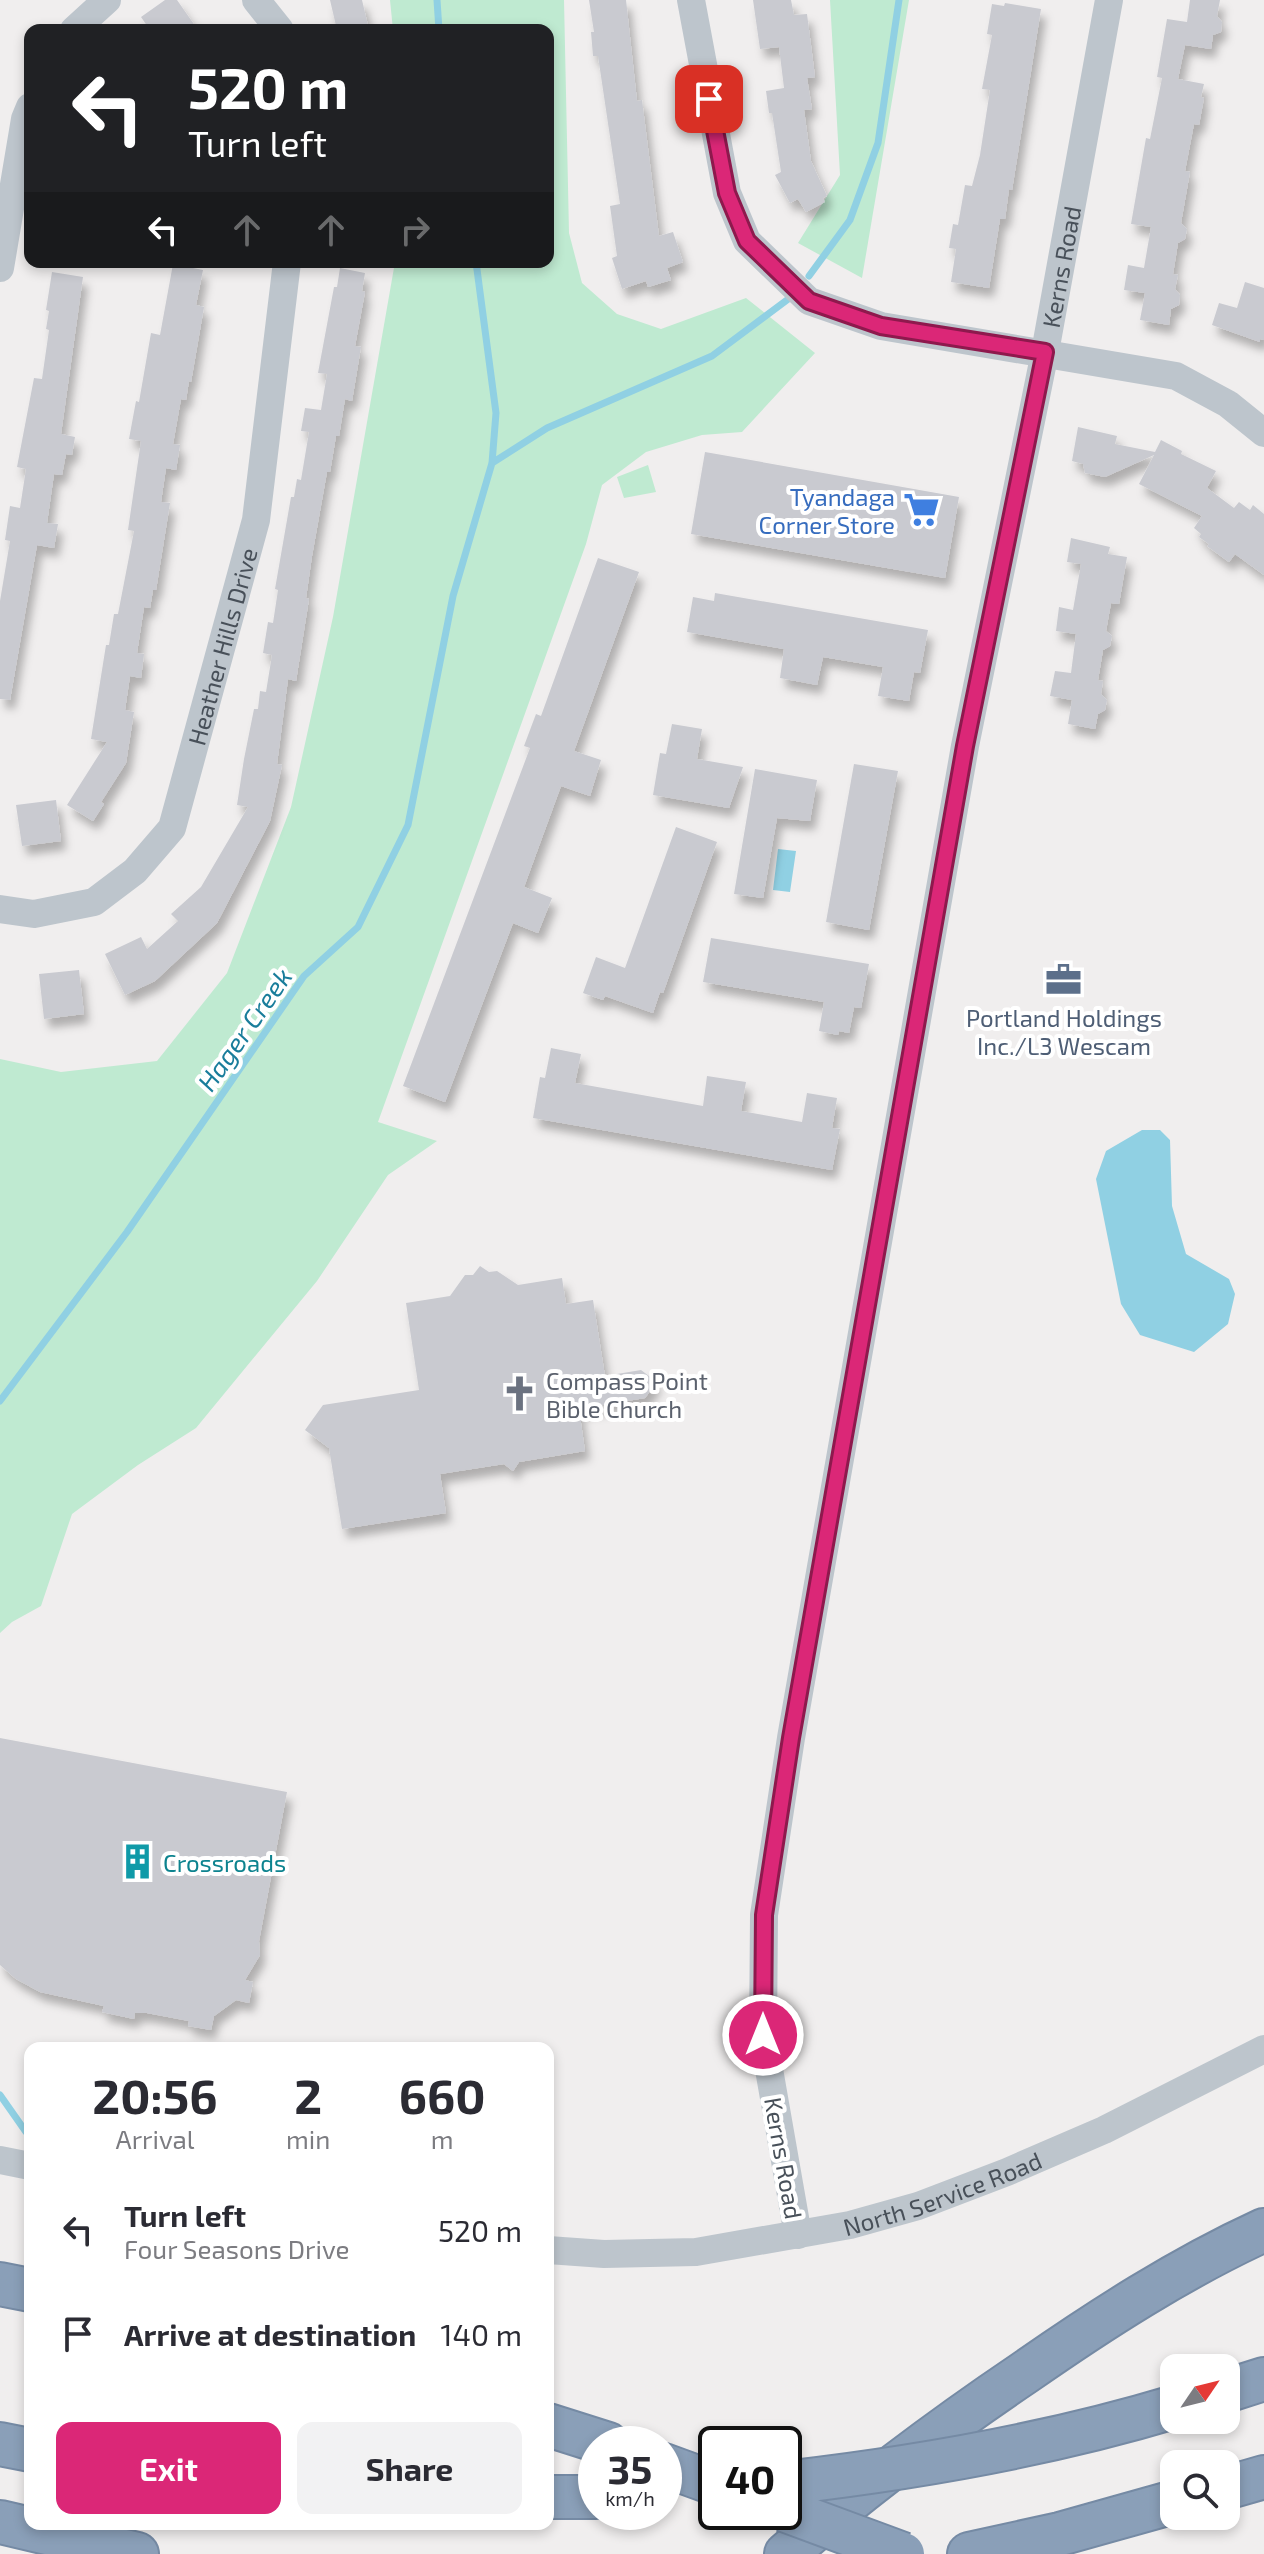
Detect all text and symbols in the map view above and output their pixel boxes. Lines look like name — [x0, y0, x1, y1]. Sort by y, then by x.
text: 520 m — [188, 53, 348, 120]
icon: left — [56, 56, 160, 160]
pin — [675, 65, 743, 133]
icon: arrive — [687, 77, 731, 121]
text: Turn left — [188, 121, 327, 164]
street label: Kerns Road — [1035, 203, 1086, 330]
icon: left — [141, 208, 185, 252]
icon: ahead — [225, 208, 269, 252]
icon: ahead — [309, 208, 353, 252]
icon: right — [393, 208, 437, 252]
place label: Tyandaga Corner Store — [758, 482, 895, 539]
supermarket icon: Tyandaga Corner Store — [902, 491, 940, 529]
street label: Heather Hills Drive — [181, 544, 262, 748]
office icon: Portland Holdings Inc./L3 Wescam — [1045, 961, 1083, 999]
water label: Hager Creek — [190, 962, 298, 1096]
place label: Portland Holdings Inc./L3 Wescam — [966, 1003, 1162, 1060]
place label: Compass Point Bible Church — [546, 1366, 708, 1423]
church icon: Compass Point Bible Church — [501, 1375, 539, 1413]
building icon: Crossroads — [118, 1843, 156, 1881]
place label: Crossroads — [163, 1848, 286, 1877]
position arrow — [721, 1993, 805, 2077]
text: 20:56 — [92, 2066, 218, 2124]
text: 2 — [294, 2066, 322, 2124]
text: 660 — [399, 2066, 486, 2124]
street label: Kerns Road — [759, 2095, 809, 2221]
text: Arrival — [115, 2123, 195, 2154]
text: min — [286, 2123, 330, 2154]
text: m — [431, 2123, 454, 2154]
street label: North Service Road — [840, 2144, 1046, 2241]
text: Turn left — [124, 2197, 246, 2233]
icon: left — [56, 2208, 100, 2252]
text: 520 m — [438, 2212, 522, 2248]
text: Four Seasons Drive — [124, 2233, 350, 2264]
icon: arrive — [56, 2312, 100, 2356]
text: Arrive at destination — [124, 2316, 416, 2352]
text: 140 m — [441, 2316, 522, 2352]
north arrow — [1160, 2354, 1240, 2434]
map controls — [1160, 2354, 1240, 2530]
button: Exit — [56, 2422, 281, 2514]
button: Share — [297, 2422, 522, 2514]
speed limit sign: 40 — [698, 2426, 802, 2530]
text: 35 — [608, 2444, 652, 2492]
button: search — [1160, 2450, 1240, 2530]
text: km/h — [605, 2486, 655, 2510]

